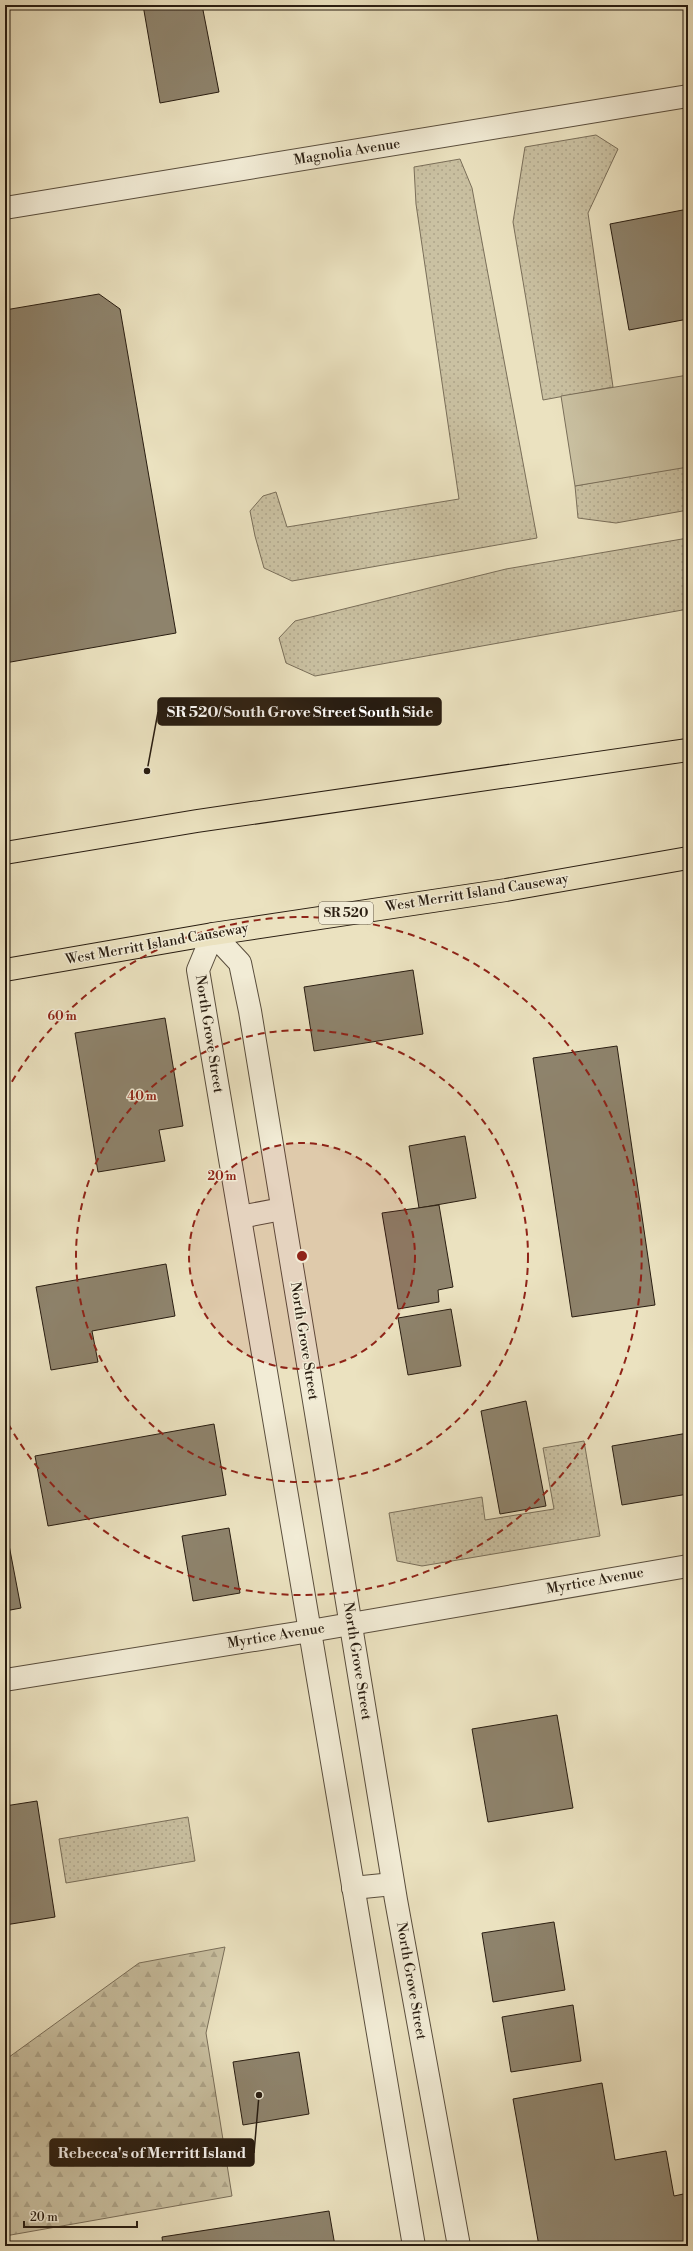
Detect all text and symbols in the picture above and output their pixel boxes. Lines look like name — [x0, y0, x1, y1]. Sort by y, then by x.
street label: Magnolia Avenue — [292, 135, 402, 169]
callout: SR 520/ South Grove Street South Side — [158, 698, 441, 725]
text: SR 520/ South Grove Street South Side — [167, 703, 433, 722]
street label: West Merritt Island Causeway — [383, 870, 570, 917]
road number: SR 520 — [319, 902, 373, 924]
street label: West Merritt Island Causeway — [63, 919, 250, 969]
street label: North Grove Street — [191, 974, 227, 1094]
text: 60 m — [47, 1009, 77, 1024]
text: 40 m — [127, 1089, 157, 1104]
text: 20 m — [207, 1169, 237, 1184]
centre of rings — [295, 1249, 309, 1263]
street label: North Grove Street — [286, 1281, 322, 1401]
street label: Myrtice Avenue — [545, 1564, 645, 1598]
street label: North Grove Street — [339, 1601, 375, 1721]
street label: Myrtice Avenue — [226, 1619, 326, 1653]
street label: North Grove Street — [392, 1921, 430, 2041]
callout: Rebecca's of Merritt Island — [50, 2139, 254, 2166]
text: Rebecca's of Merritt Island — [58, 2144, 247, 2163]
scale bar — [24, 2203, 137, 2229]
text: 20 m — [30, 2210, 58, 2225]

